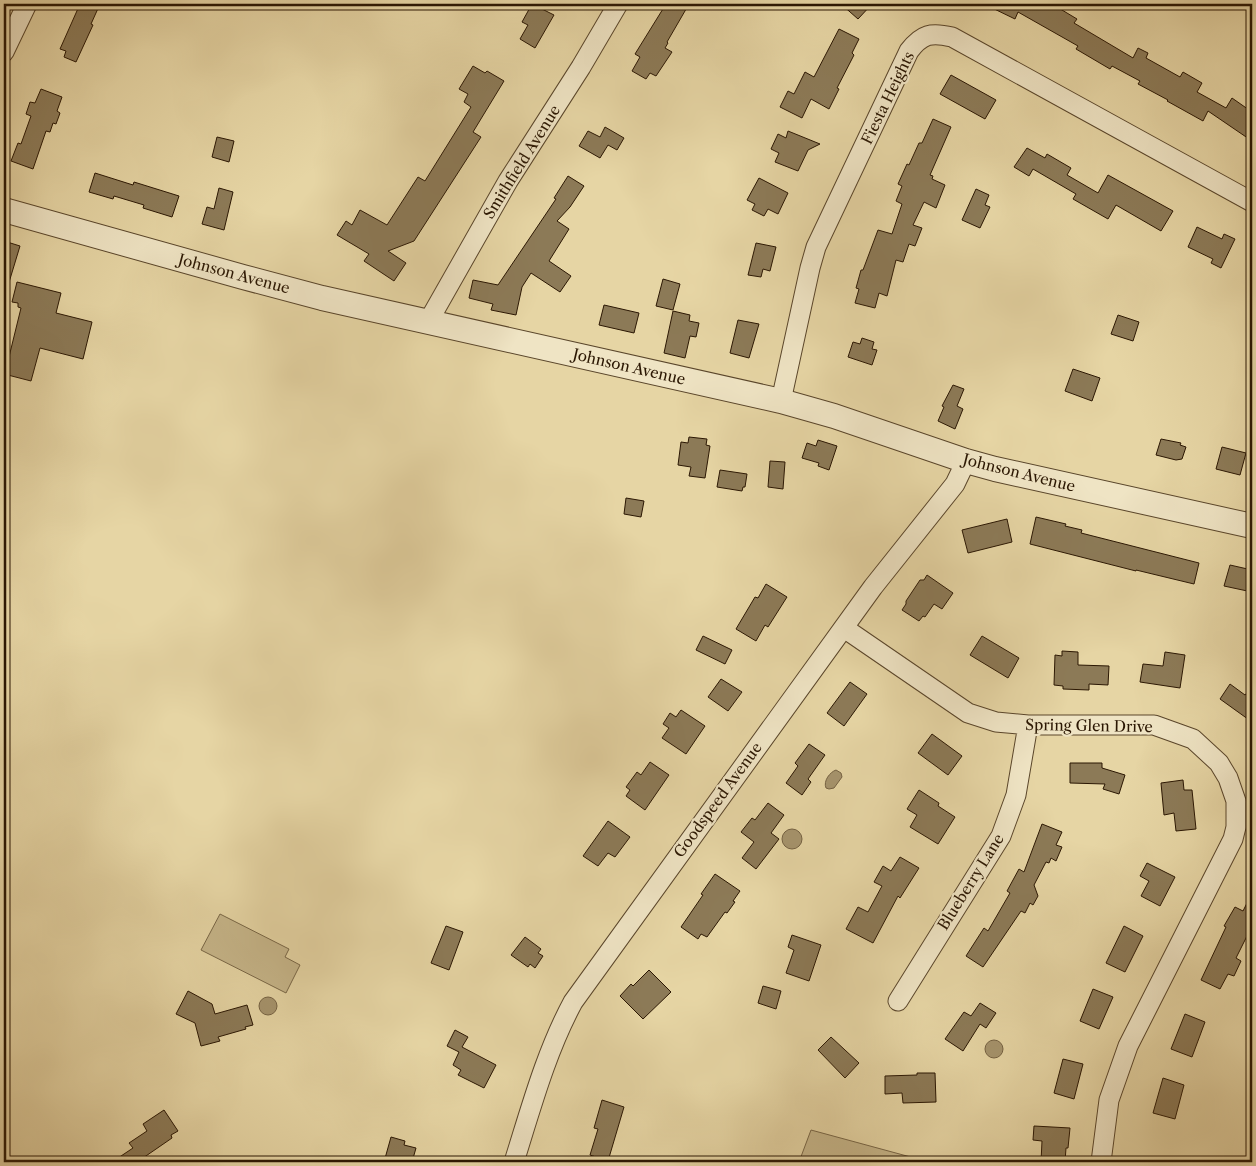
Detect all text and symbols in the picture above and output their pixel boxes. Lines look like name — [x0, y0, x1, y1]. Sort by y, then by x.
street label: Fiesta Heights — [857, 48, 918, 147]
street label: Smithfield Avenue — [479, 101, 564, 222]
street label: Johnson Avenue — [174, 249, 292, 298]
street label: Johnson Avenue — [569, 344, 687, 389]
street label: Johnson Avenue — [959, 449, 1077, 496]
street label: Spring Glen Drive — [1025, 715, 1153, 736]
street label: Goodspeed Avenue — [669, 738, 766, 861]
street label: Blueberry Lane — [933, 830, 1008, 933]

